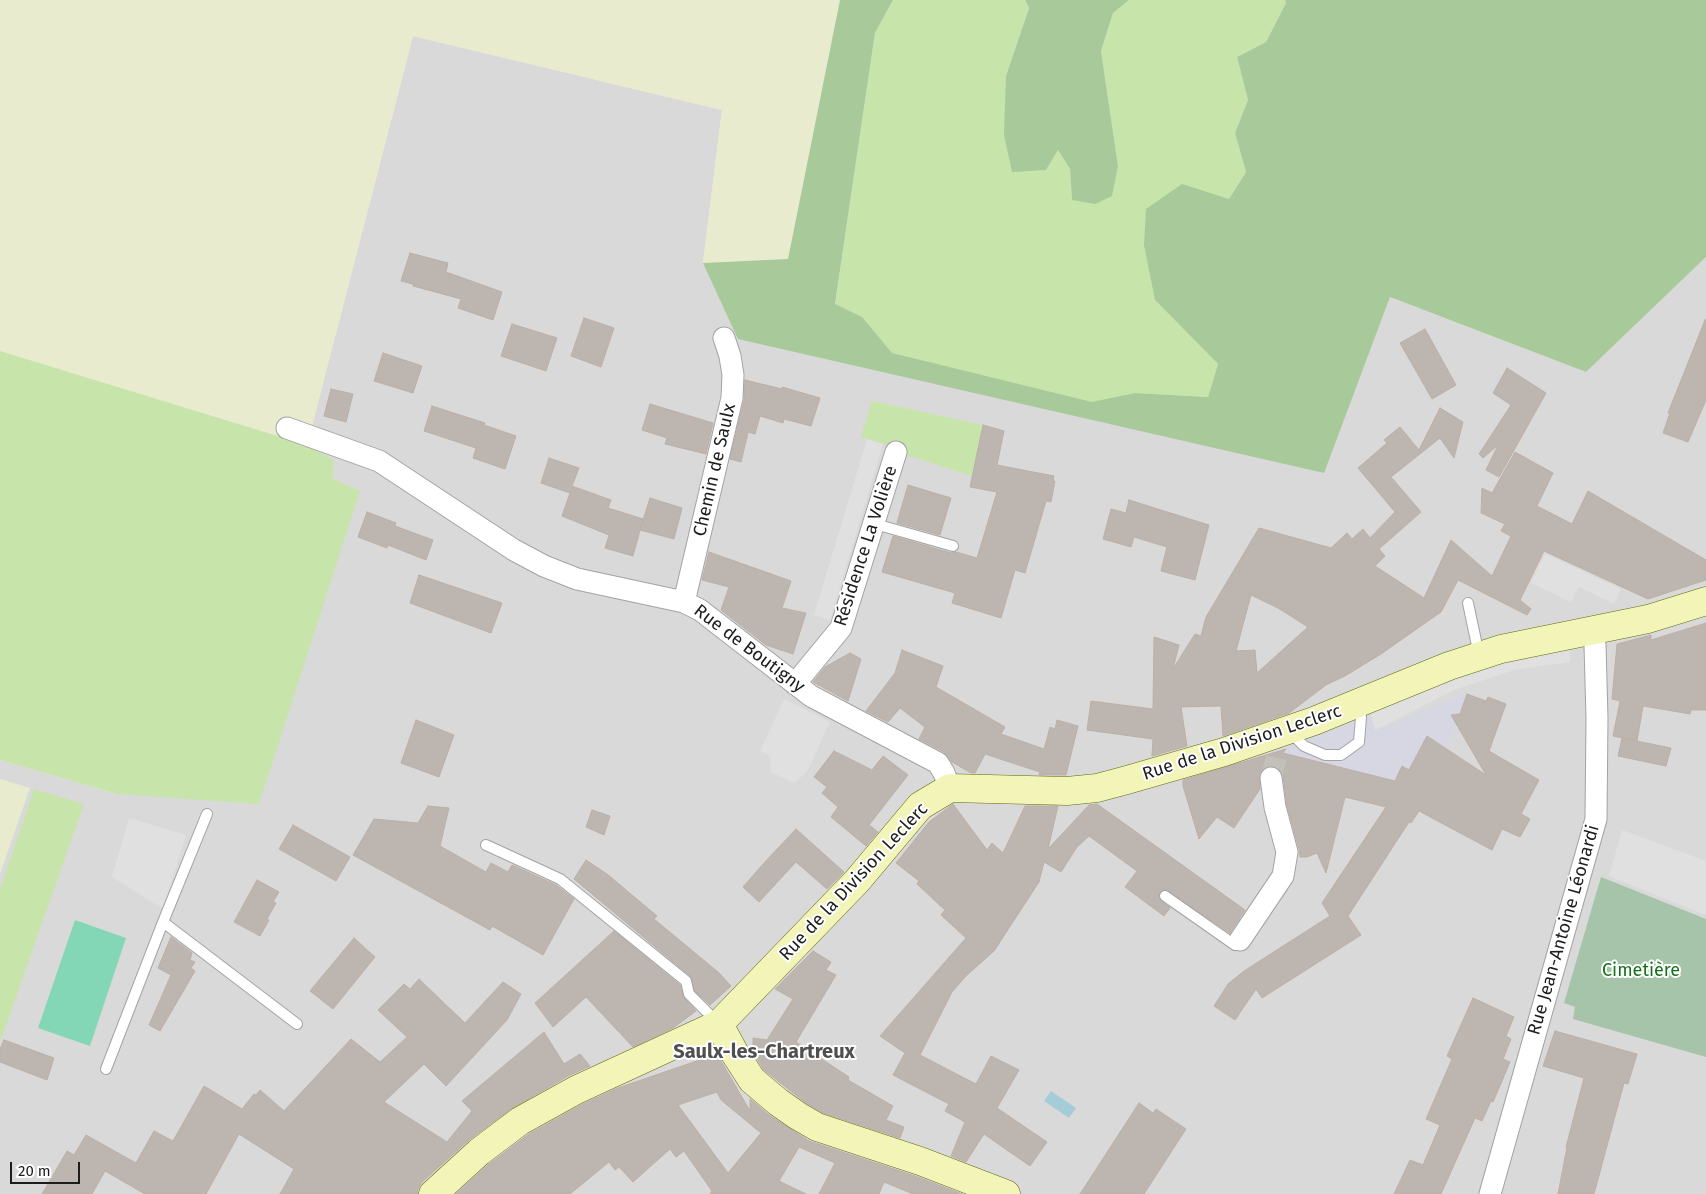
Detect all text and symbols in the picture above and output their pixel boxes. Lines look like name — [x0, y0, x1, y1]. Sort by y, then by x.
street label: Chemin de Saulx — [689, 402, 741, 538]
street label: Résidence La Volière — [830, 463, 902, 629]
street label: Rue de Boutigny — [689, 600, 809, 698]
street label: Rue de la Division Leclerc — [1140, 701, 1344, 785]
street label: Rue de la Division Leclerc — [775, 799, 933, 965]
street label: Rue Jean-Antoine Léonardi — [1524, 822, 1604, 1038]
park label: Cimetière — [1602, 960, 1680, 982]
district label: Saulx-les-Chartreux — [673, 1040, 855, 1064]
scale bar — [12, 1152, 82, 1184]
text: 20 m — [18, 1162, 51, 1180]

